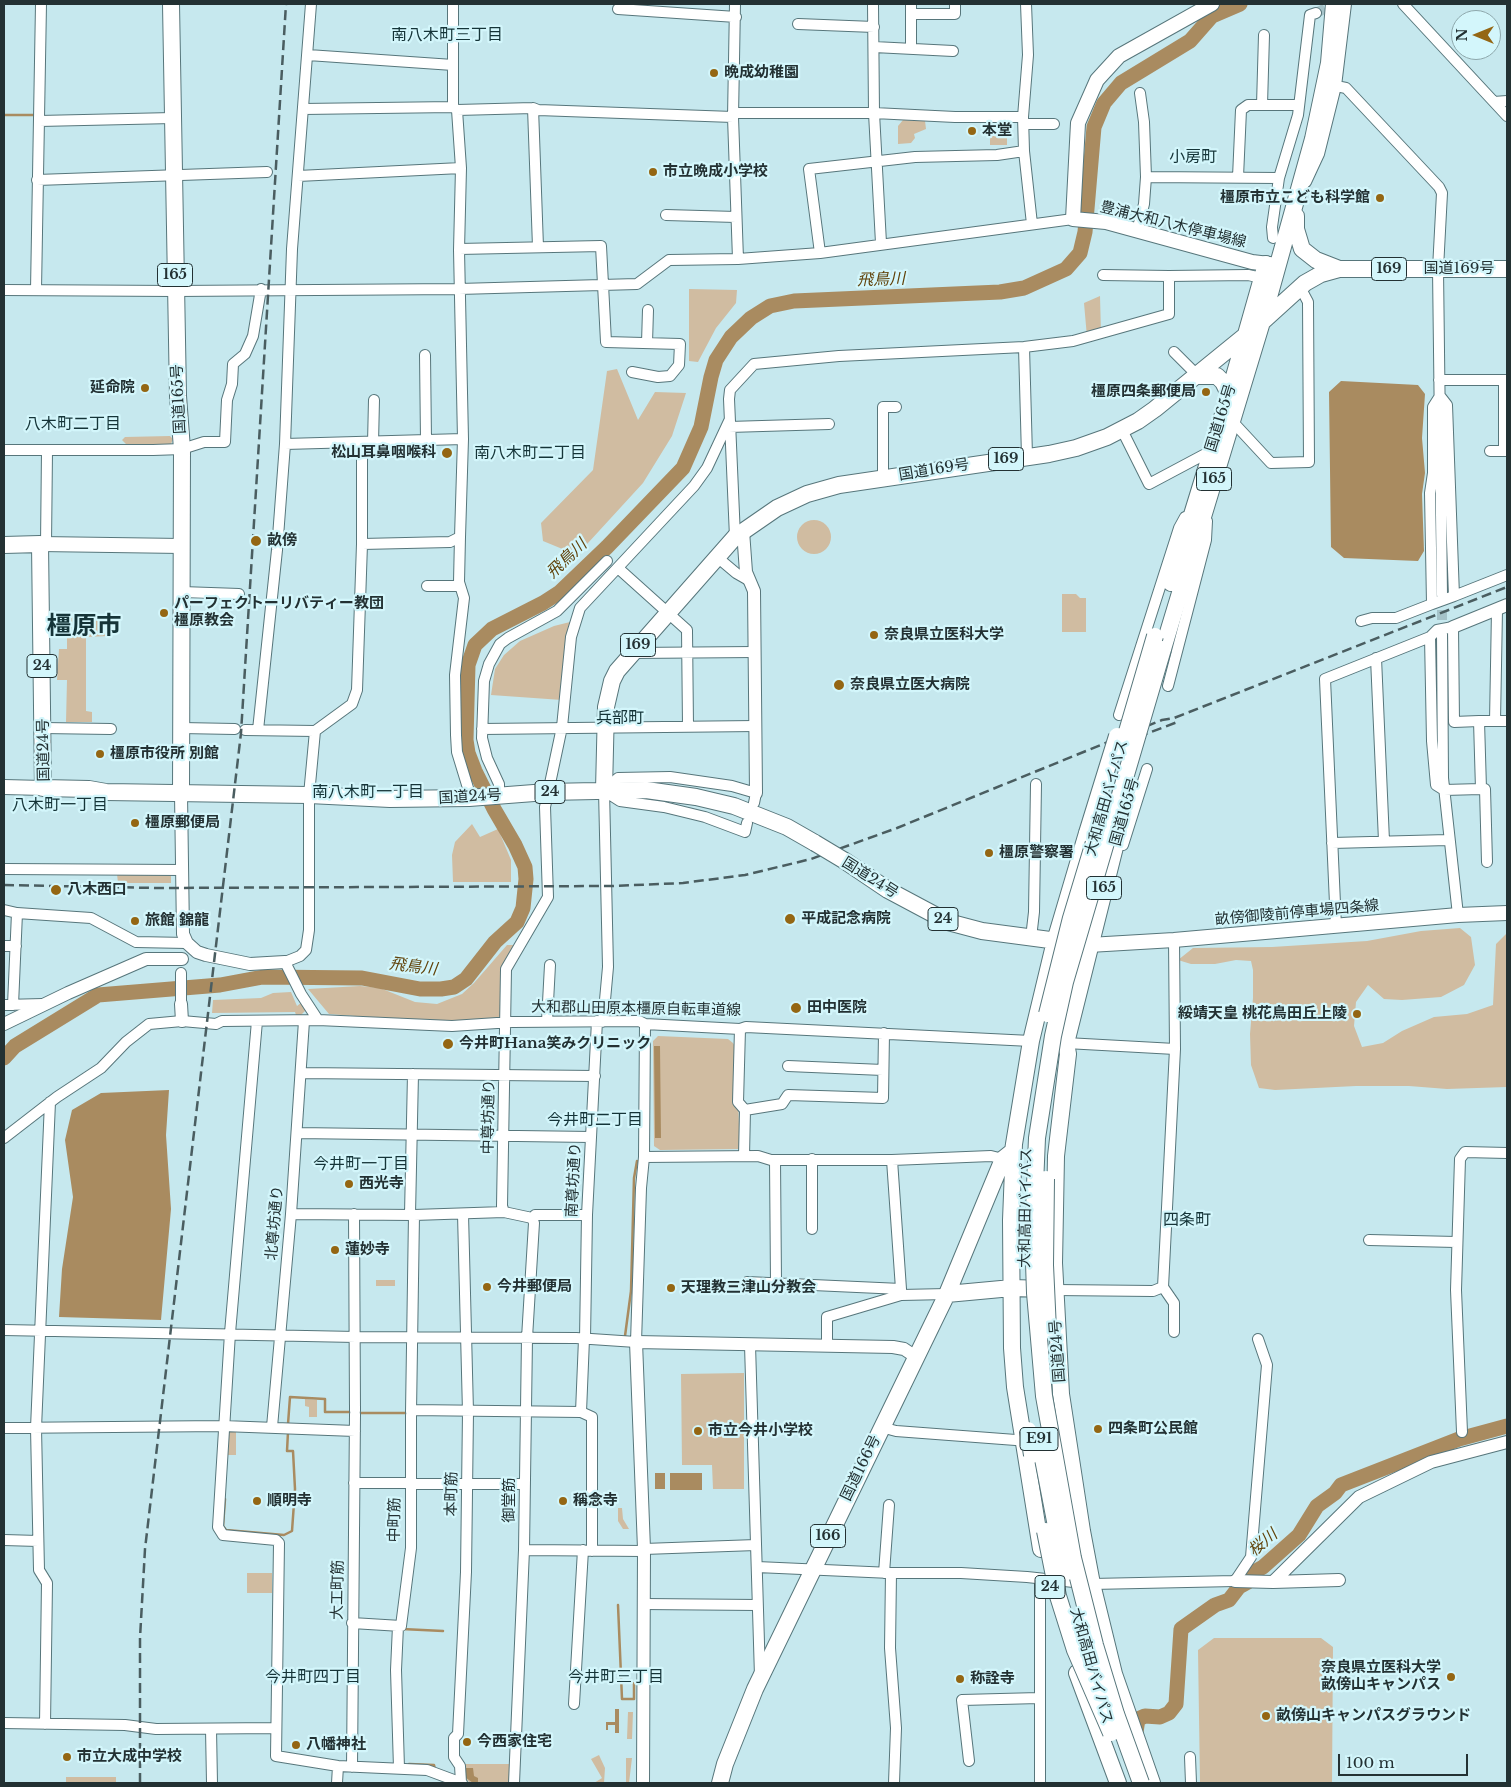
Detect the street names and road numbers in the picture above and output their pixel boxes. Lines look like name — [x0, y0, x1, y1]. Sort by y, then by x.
street label: 豊浦大和八木停車場線 — [1098, 198, 1248, 252]
road number: 169 — [1372, 258, 1406, 280]
street label: 国道169号 — [1424, 260, 1494, 278]
road number: 165 — [158, 264, 192, 286]
street label: 国道165号 — [168, 364, 190, 434]
street label: 国道165号 — [1202, 382, 1240, 454]
road number: 169 — [988, 448, 1024, 470]
street label: 国道169号 — [898, 456, 970, 484]
road number: 165 — [1196, 468, 1232, 490]
road number: 169 — [620, 634, 656, 656]
road number: 24 — [27, 654, 57, 678]
street label: 国道24号 — [34, 718, 54, 782]
street label: 大和高田バイパス — [1082, 738, 1132, 858]
street label: 国道165号 — [1107, 776, 1143, 848]
road number: 24 — [535, 780, 565, 804]
street label: 国道24号 — [438, 786, 502, 808]
street label: 国道24号 — [839, 854, 901, 902]
road number: 165 — [1086, 876, 1122, 900]
street label: 畝傍御陵前停車場四条線 — [1214, 897, 1380, 929]
road number: 24 — [928, 908, 958, 931]
street label: 大和郡山田原本橿原自転車道線 — [531, 998, 741, 1020]
street label: 中尊坊通り — [479, 1079, 499, 1155]
street label: 南尊坊通り — [563, 1142, 585, 1218]
street label: 大和高田バイパス — [1016, 1148, 1036, 1268]
street label: 北尊坊通り — [263, 1185, 287, 1261]
street label: 国道24号 — [1047, 1319, 1069, 1383]
road number: E91 — [1020, 1428, 1058, 1450]
street label: 国道166号 — [837, 1432, 885, 1504]
street label: 本町筋 — [443, 1471, 461, 1517]
street label: 御堂筋 — [501, 1478, 519, 1522]
street label: 中町筋 — [386, 1497, 404, 1543]
road number: 166 — [810, 1524, 846, 1548]
street label: 大工町筋 — [328, 1560, 348, 1620]
road number: 24 — [1035, 1575, 1065, 1598]
street label: 大和高田バイパス — [1066, 1606, 1116, 1726]

